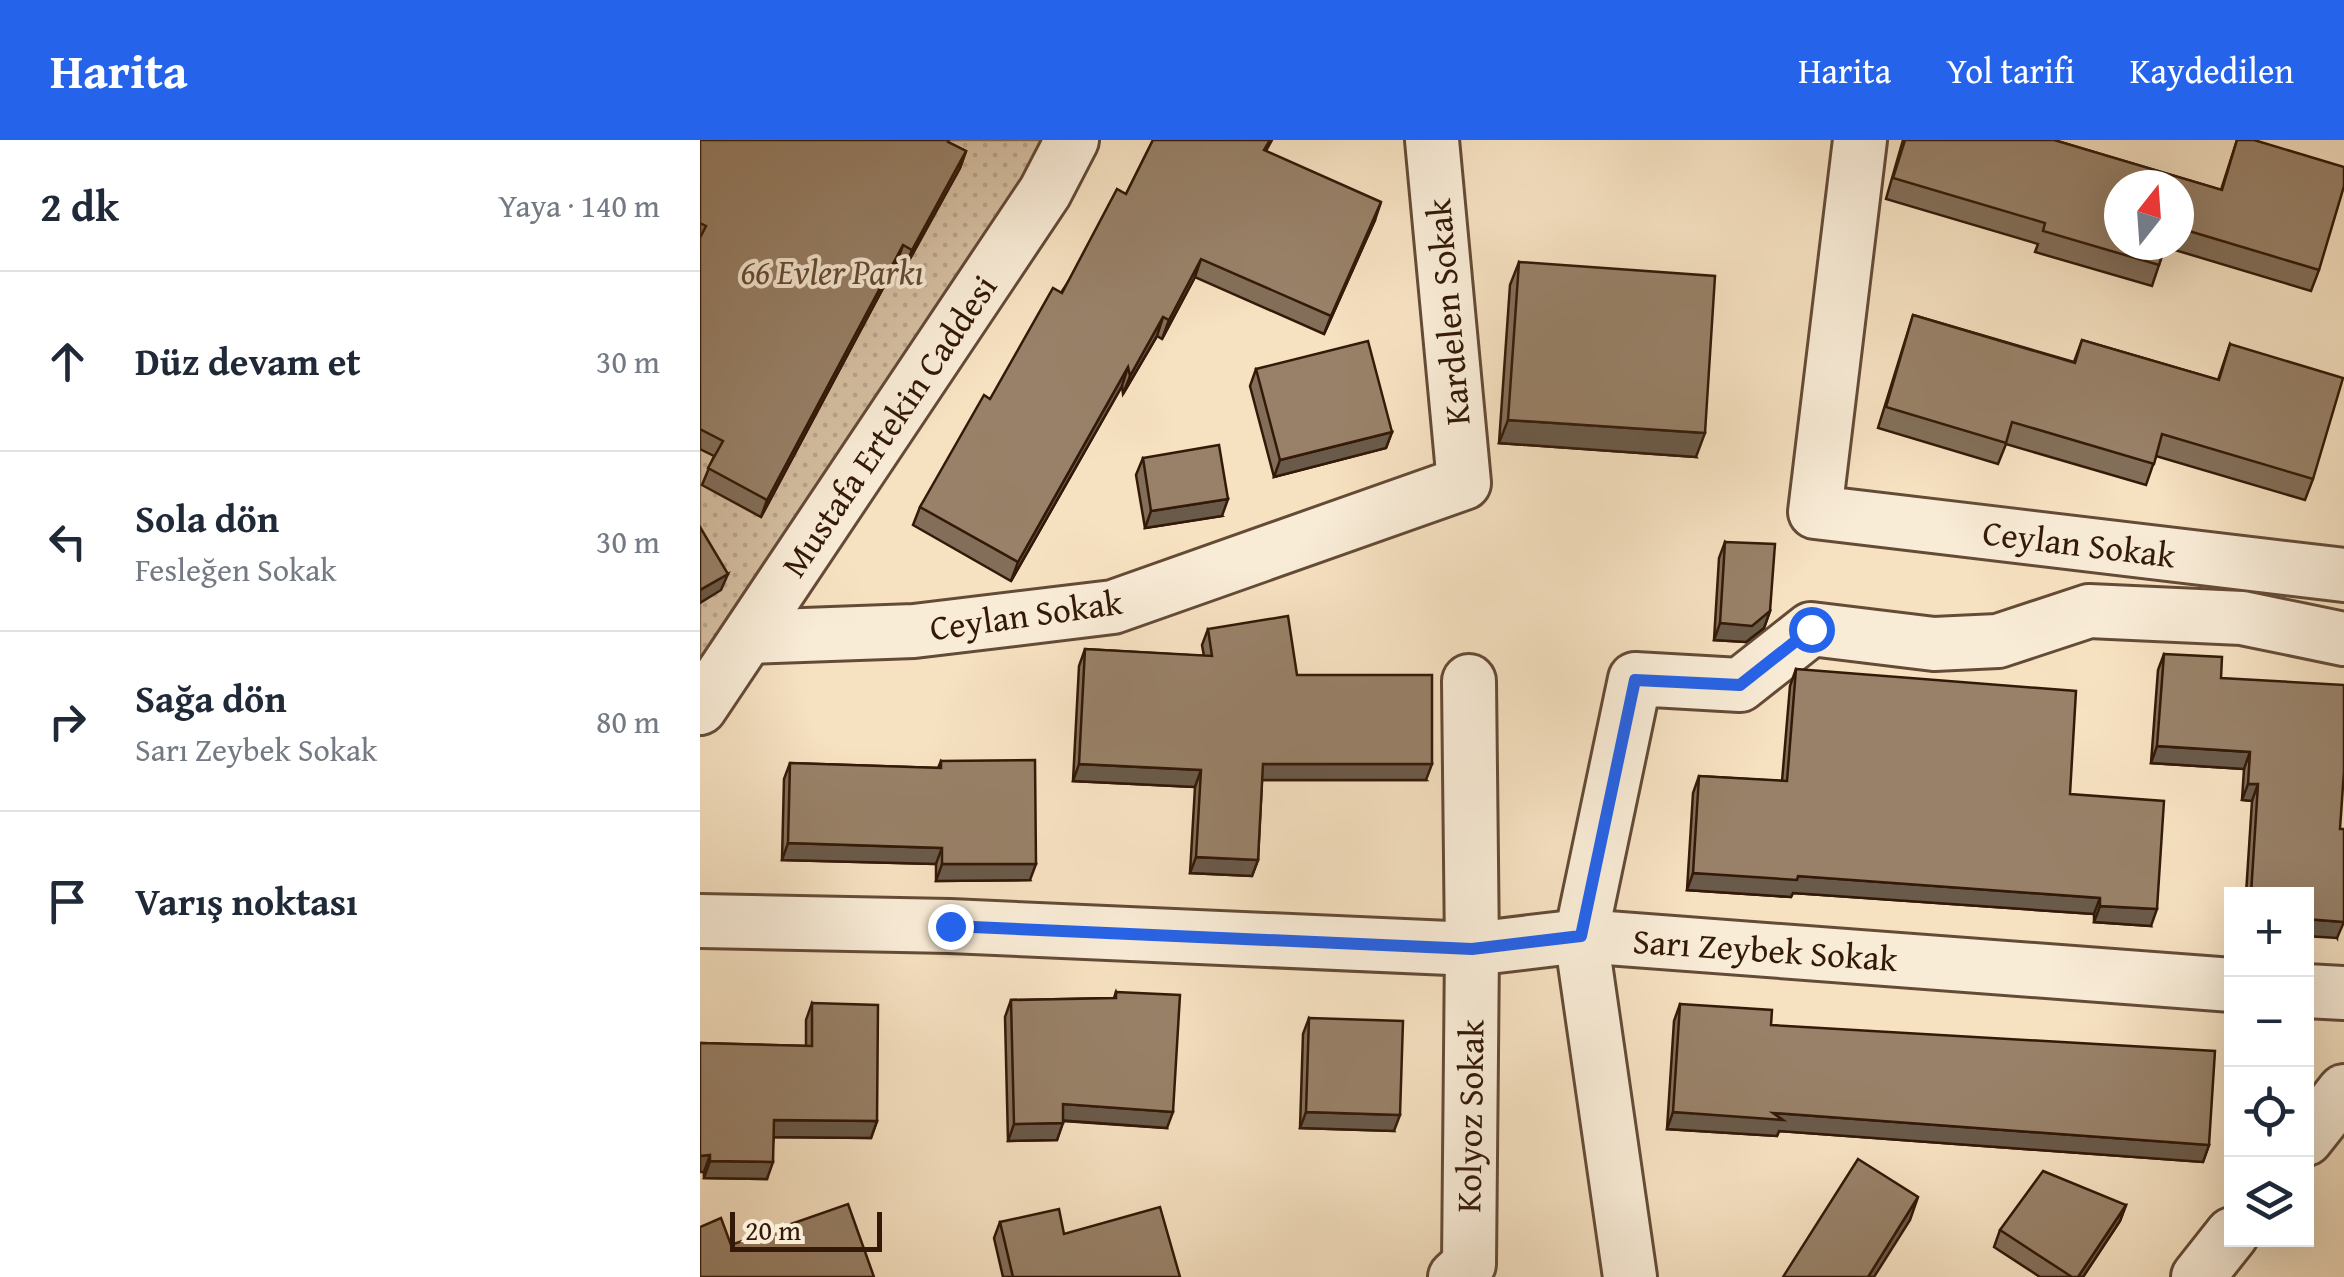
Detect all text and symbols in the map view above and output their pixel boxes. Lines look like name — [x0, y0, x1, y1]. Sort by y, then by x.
text: Harita — [50, 35, 188, 106]
text: Harita — [1798, 45, 1891, 96]
text: Yol tarifi — [1946, 45, 2075, 96]
text: Kaydedilen — [2130, 45, 2294, 96]
north arrow — [2104, 170, 2194, 260]
text: 2 dk — [40, 175, 119, 236]
text: Yaya · 140 m — [498, 182, 660, 229]
street label: Kardelen Sokak — [1412, 196, 1483, 427]
park label: 66 Evler Parkı — [741, 246, 923, 297]
street label: Mustafa Ertekin Caddesi — [768, 264, 1009, 587]
text: Düz devam et — [135, 333, 361, 389]
icon: ahead — [40, 334, 95, 389]
text: 30 m — [596, 338, 660, 385]
text: Sola dön — [135, 490, 279, 546]
street label: Ceylan Sokak — [1980, 506, 2178, 581]
icon: left — [40, 514, 95, 569]
text: 30 m — [596, 518, 660, 565]
text: Fesleğen Sokak — [135, 546, 337, 593]
street label: Ceylan Sokak — [926, 576, 1126, 653]
route start — [1789, 607, 1835, 653]
text: Sağa dön — [135, 670, 287, 726]
icon: right — [40, 694, 95, 749]
text: 80 m — [596, 698, 660, 745]
text: Sarı Zeybek Sokak — [135, 726, 377, 773]
text: Varış noktası — [135, 873, 358, 929]
icon: arrive — [40, 874, 95, 929]
map controls — [2224, 887, 2314, 1247]
button: + — [2224, 887, 2314, 977]
route end — [928, 904, 974, 950]
street label: Sarı Zeybek Sokak — [1631, 915, 1899, 984]
button: − — [2224, 977, 2314, 1067]
street label: Kolyoz Sokak — [1442, 1019, 1497, 1213]
button: locate — [2224, 1067, 2314, 1157]
button: layers — [2224, 1157, 2314, 1247]
scale bar — [730, 1207, 882, 1252]
text: 20 m — [745, 1209, 801, 1250]

